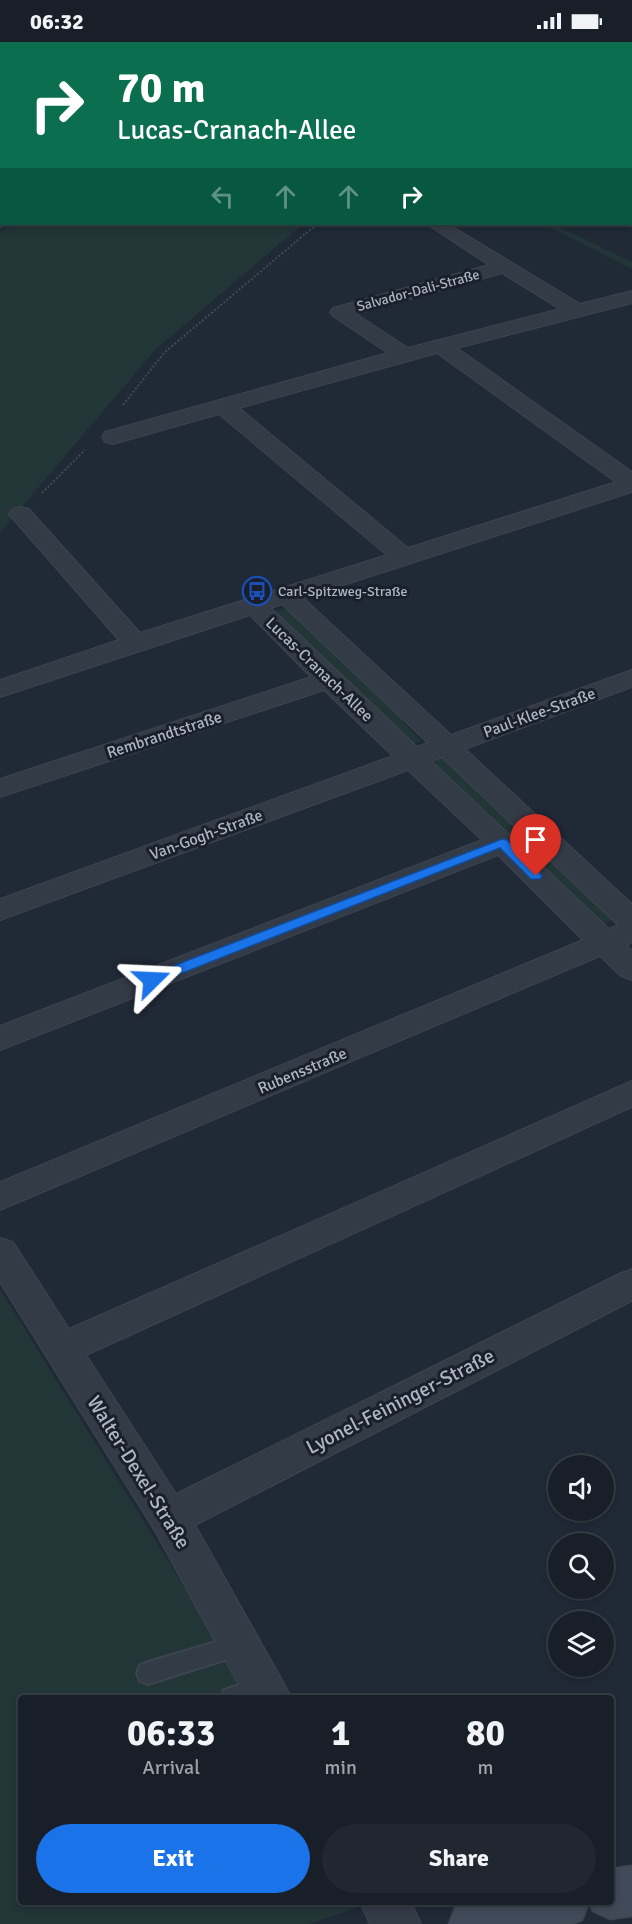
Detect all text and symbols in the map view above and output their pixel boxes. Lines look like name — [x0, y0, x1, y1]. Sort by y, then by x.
text: 06:32 — [30, 8, 84, 35]
text: 70 m — [117, 63, 206, 114]
icon: right — [18, 66, 96, 144]
text: Lucas-Cranach-Allee — [117, 114, 356, 147]
icon: left — [206, 180, 239, 213]
icon: ahead — [269, 180, 302, 213]
icon: ahead — [332, 180, 365, 213]
icon: right — [395, 180, 428, 213]
street label: Salvador-Dali-Straße — [355, 266, 481, 315]
bus stop icon: Carl-Spitzweg-Straße — [241, 575, 273, 607]
place label: Carl-Spitzweg-Straße — [278, 583, 408, 600]
street label: Lucas-Cranach-Allee — [261, 613, 377, 726]
street label: Paul-Klee-Straße — [481, 683, 598, 742]
street label: Rembrandtstraße — [104, 707, 224, 763]
street label: Van-Gogh-Straße — [147, 805, 266, 865]
pin — [510, 814, 561, 876]
icon: arrive — [519, 823, 552, 856]
position arrow — [120, 948, 184, 1012]
street label: Rubensstraße — [255, 1043, 350, 1099]
street label: Lyonel-Feininger-Straße — [302, 1343, 499, 1460]
street label: Walter-Dexel-Straße — [81, 1391, 196, 1553]
map controls — [548, 1455, 614, 1677]
button: sound — [548, 1455, 614, 1521]
button: search — [548, 1533, 614, 1599]
button: layers — [548, 1611, 614, 1677]
text: 06:33 — [127, 1711, 215, 1756]
text: 1 — [331, 1711, 350, 1756]
text: 80 — [466, 1711, 505, 1756]
text: Arrival — [142, 1755, 200, 1780]
text: min — [325, 1755, 357, 1780]
text: m — [477, 1755, 493, 1780]
button: Exit — [36, 1824, 310, 1893]
button: Share — [322, 1824, 596, 1893]

